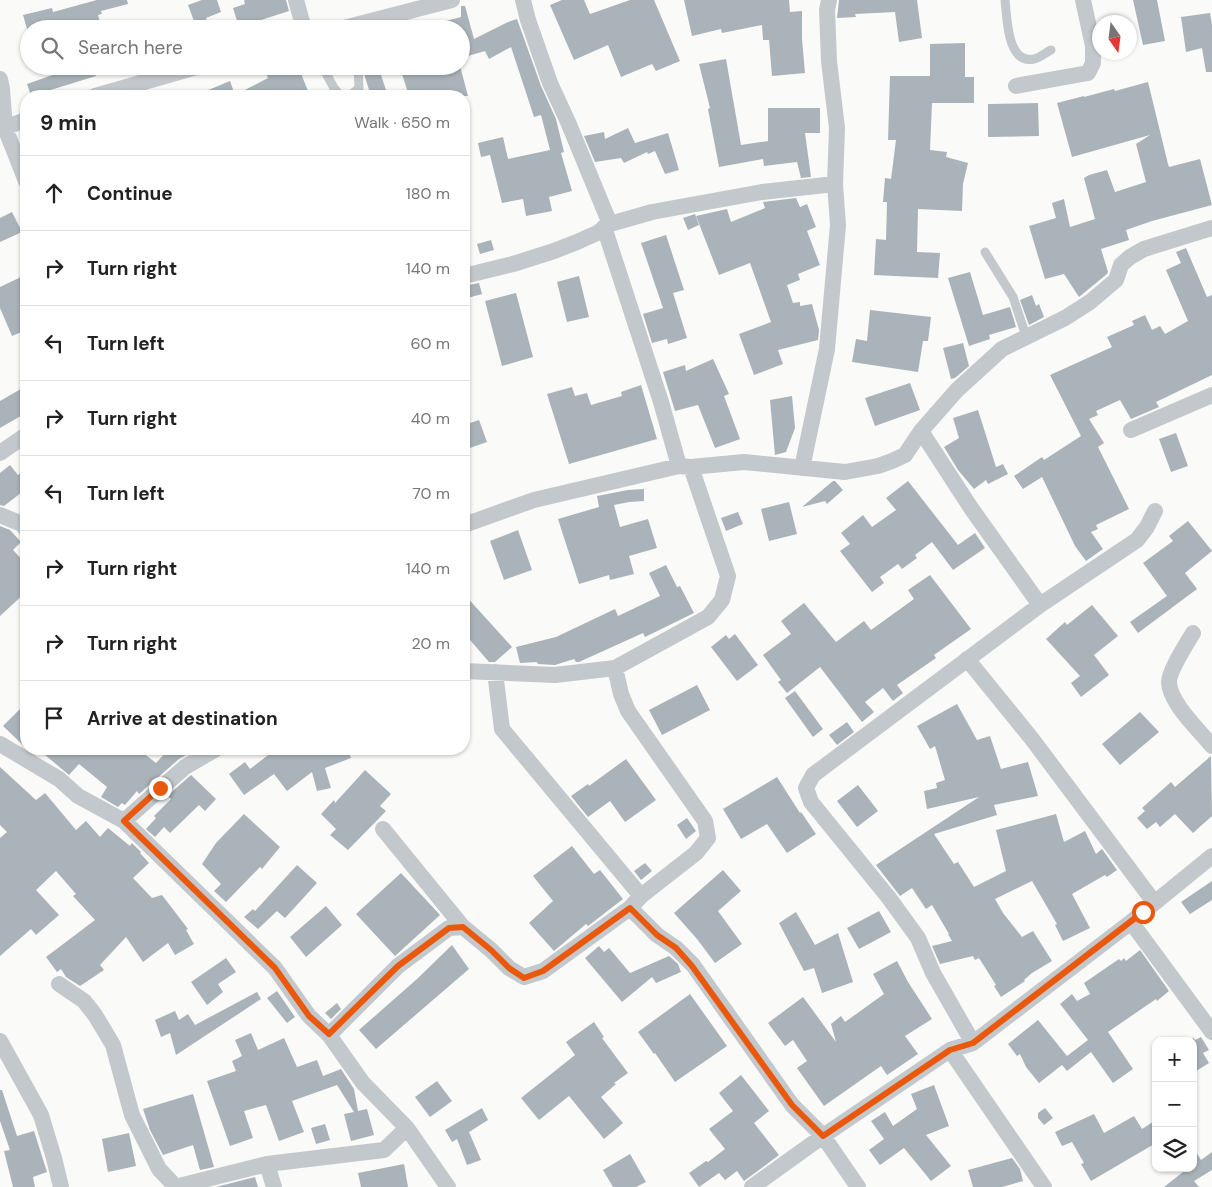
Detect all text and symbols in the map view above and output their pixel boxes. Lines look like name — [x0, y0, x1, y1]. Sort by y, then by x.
north arrow — [1092, 15, 1137, 60]
search box — [20, 20, 470, 75]
icon: search — [38, 34, 66, 62]
text: Search here — [78, 35, 183, 60]
text: 9 min — [40, 109, 97, 137]
text: Walk · 650 m — [354, 112, 450, 133]
icon: ahead — [40, 179, 68, 207]
text: Continue — [87, 181, 173, 206]
text: 180 m — [406, 183, 450, 204]
icon: right — [40, 254, 68, 282]
text: Turn right — [87, 256, 177, 281]
text: 140 m — [406, 258, 450, 279]
icon: left — [40, 329, 68, 357]
text: Turn left — [87, 331, 165, 356]
text: 60 m — [410, 333, 450, 354]
icon: right — [40, 404, 68, 432]
text: Turn right — [87, 406, 177, 431]
text: 40 m — [411, 408, 450, 429]
icon: left — [40, 479, 68, 507]
text: Turn left — [87, 481, 165, 506]
text: 70 m — [412, 483, 450, 504]
icon: right — [40, 554, 68, 582]
text: Turn right — [87, 556, 177, 581]
text: 140 m — [406, 558, 450, 579]
icon: right — [40, 629, 68, 657]
text: Turn right — [87, 631, 177, 656]
text: 20 m — [411, 633, 450, 654]
icon: arrive — [40, 704, 68, 732]
text: Arrive at destination — [87, 706, 278, 731]
route end — [149, 777, 172, 800]
route start — [1132, 901, 1155, 924]
map controls — [1152, 1037, 1197, 1172]
button: + — [1152, 1037, 1197, 1082]
button: − — [1152, 1082, 1197, 1127]
button: layers — [1152, 1127, 1197, 1172]

